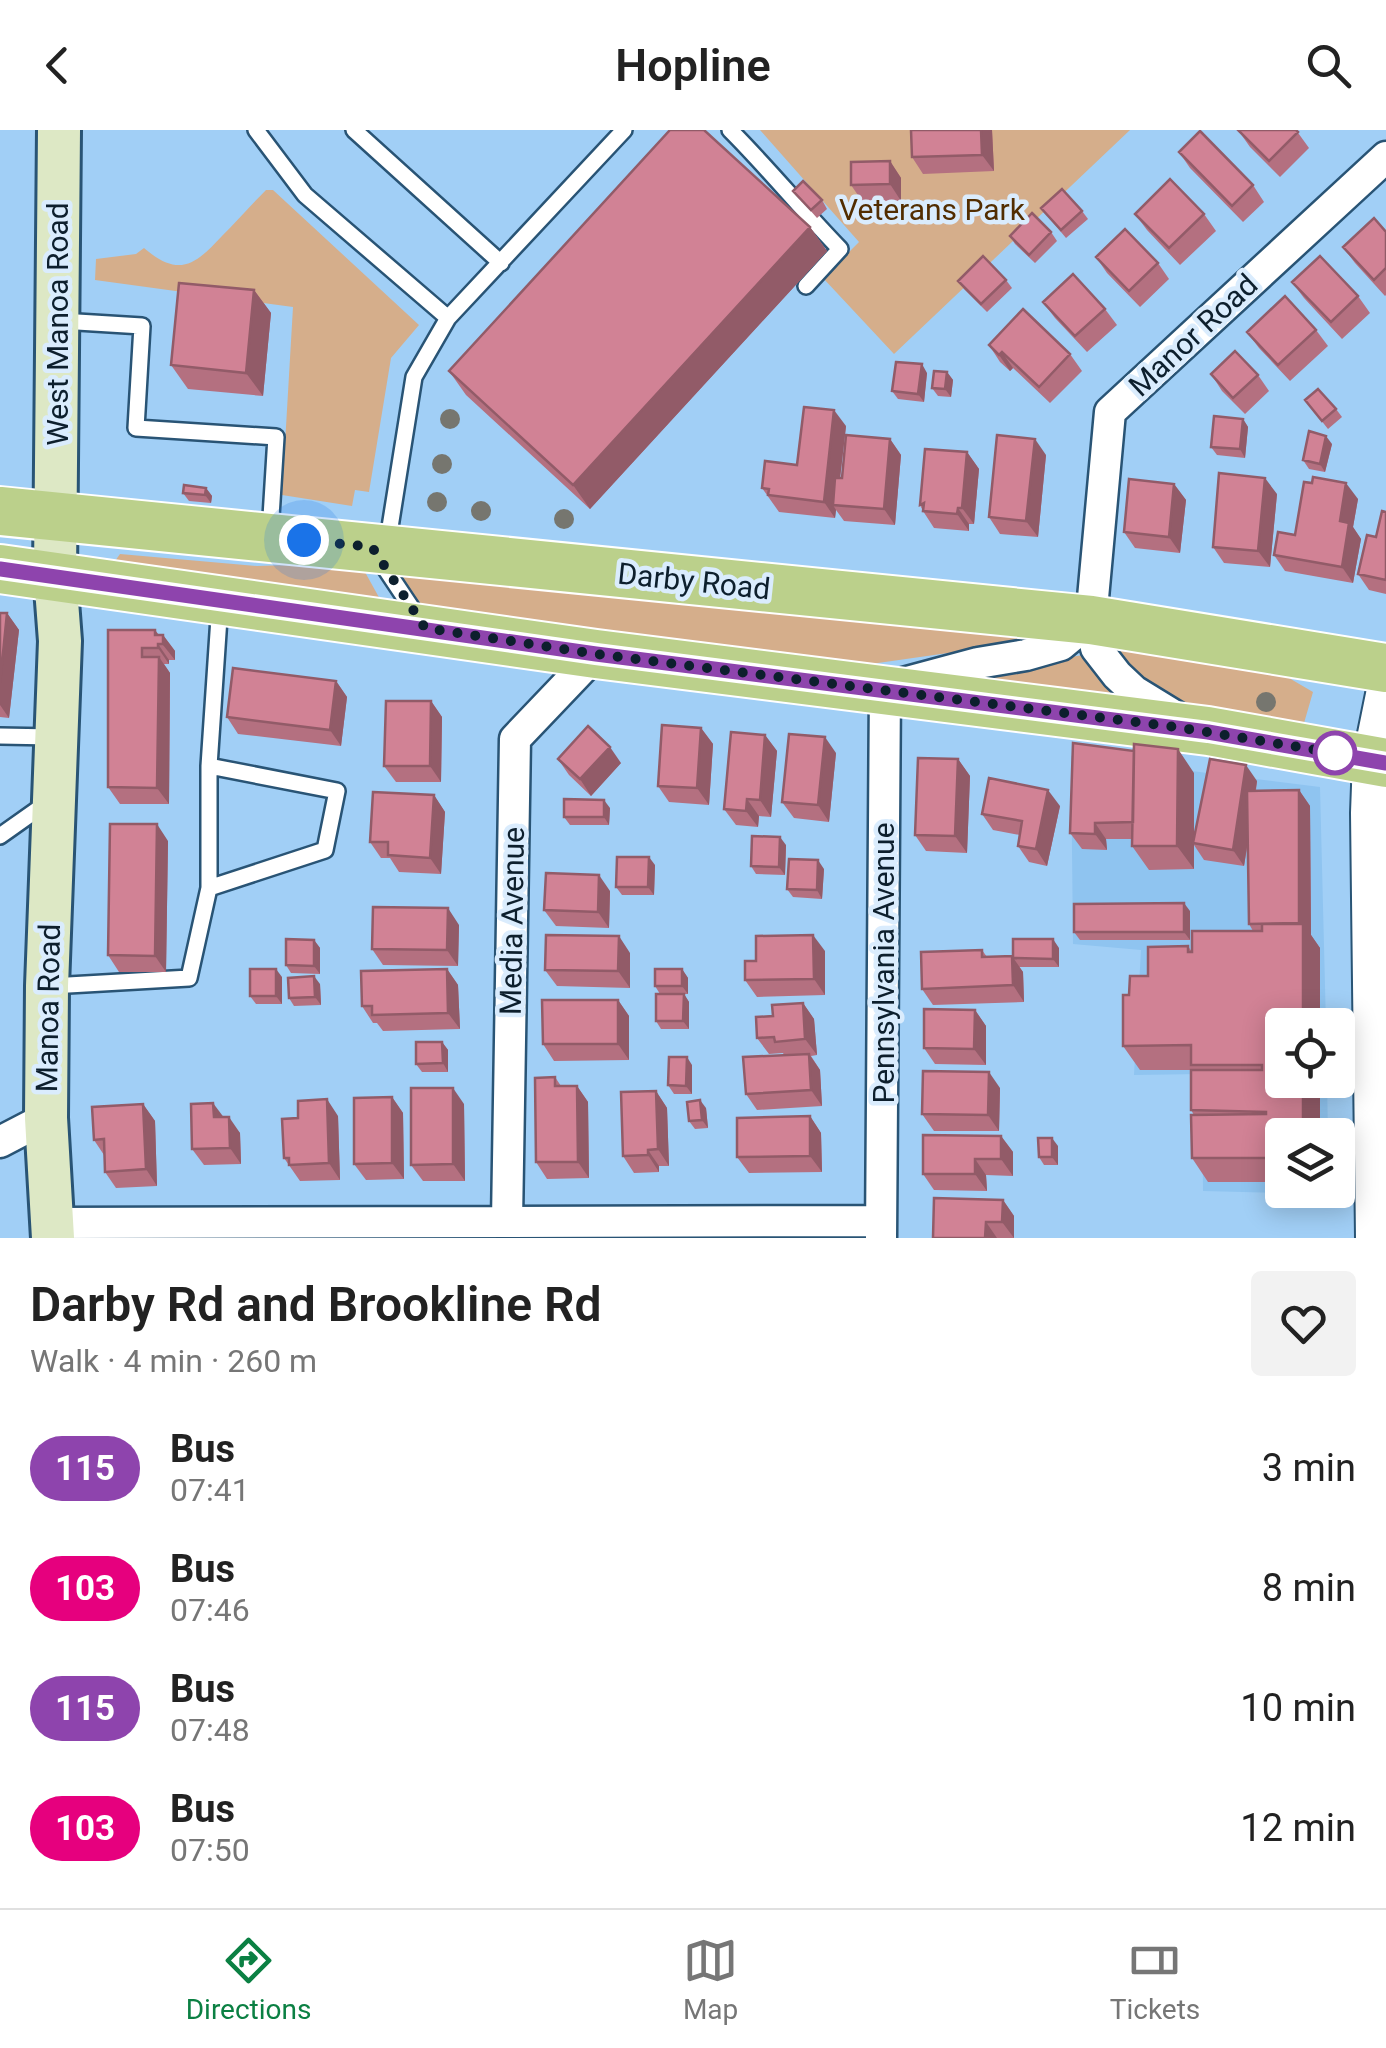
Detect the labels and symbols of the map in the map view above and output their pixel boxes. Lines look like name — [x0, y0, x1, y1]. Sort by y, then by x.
park label: Veterans Park — [839, 192, 1026, 227]
street label: West Manoa Road — [40, 202, 75, 446]
street label: Manor Road — [1122, 267, 1264, 403]
your location — [279, 515, 329, 565]
street label: Darby Road — [616, 556, 772, 606]
unlabelled marker — [1314, 732, 1356, 774]
street label: Pennsylvania Avenue — [866, 822, 901, 1104]
street label: Media Avenue — [493, 827, 531, 1015]
street label: Manoa Road — [29, 923, 67, 1093]

